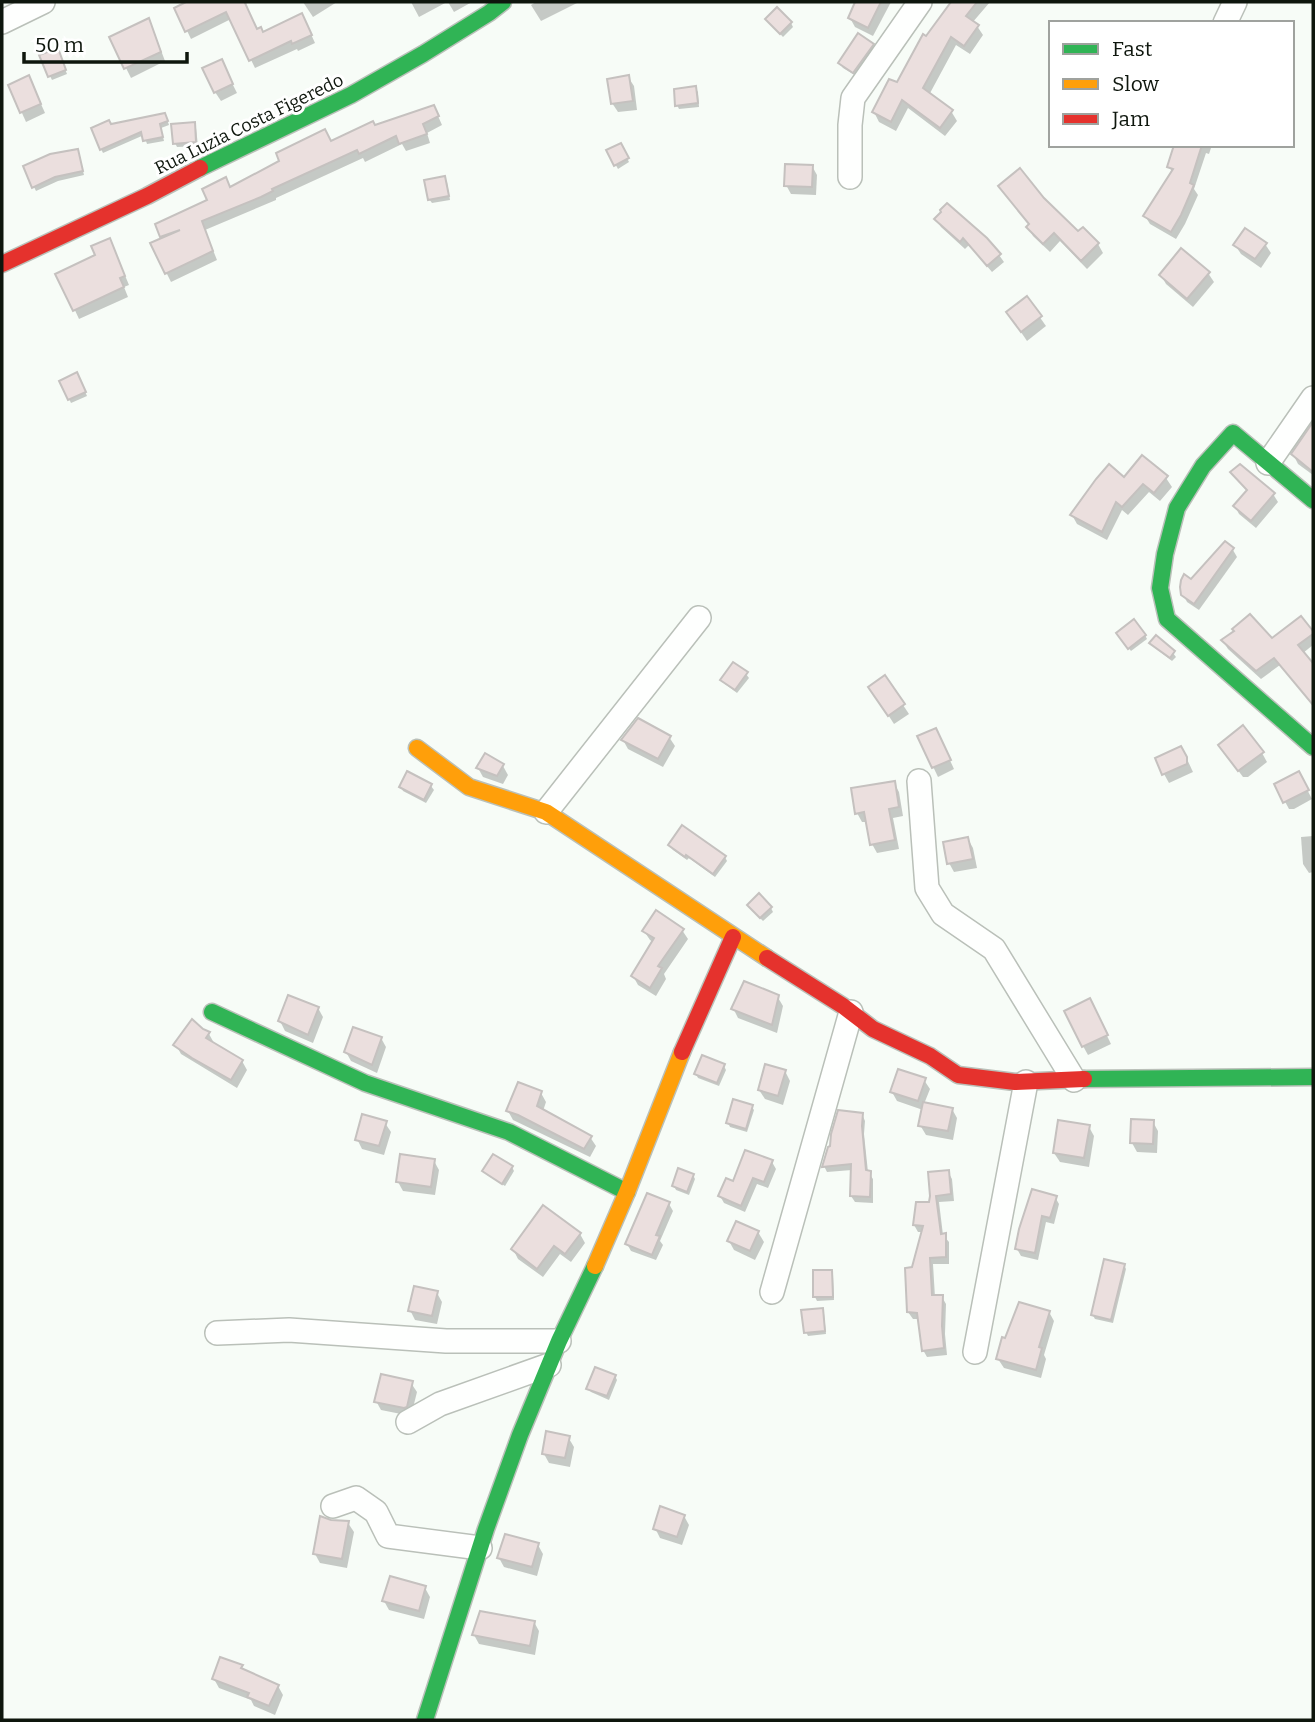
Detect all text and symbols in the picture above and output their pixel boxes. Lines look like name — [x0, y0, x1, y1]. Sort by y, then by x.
scale bar — [24, 21, 187, 65]
legend — [1049, 21, 1294, 147]
text: 50 m — [35, 32, 84, 58]
text: Fast — [1112, 36, 1153, 62]
street label: Rua Luzia Costa Figeredo — [151, 69, 347, 179]
text: Slow — [1112, 71, 1159, 97]
text: Jam — [1111, 106, 1150, 132]

